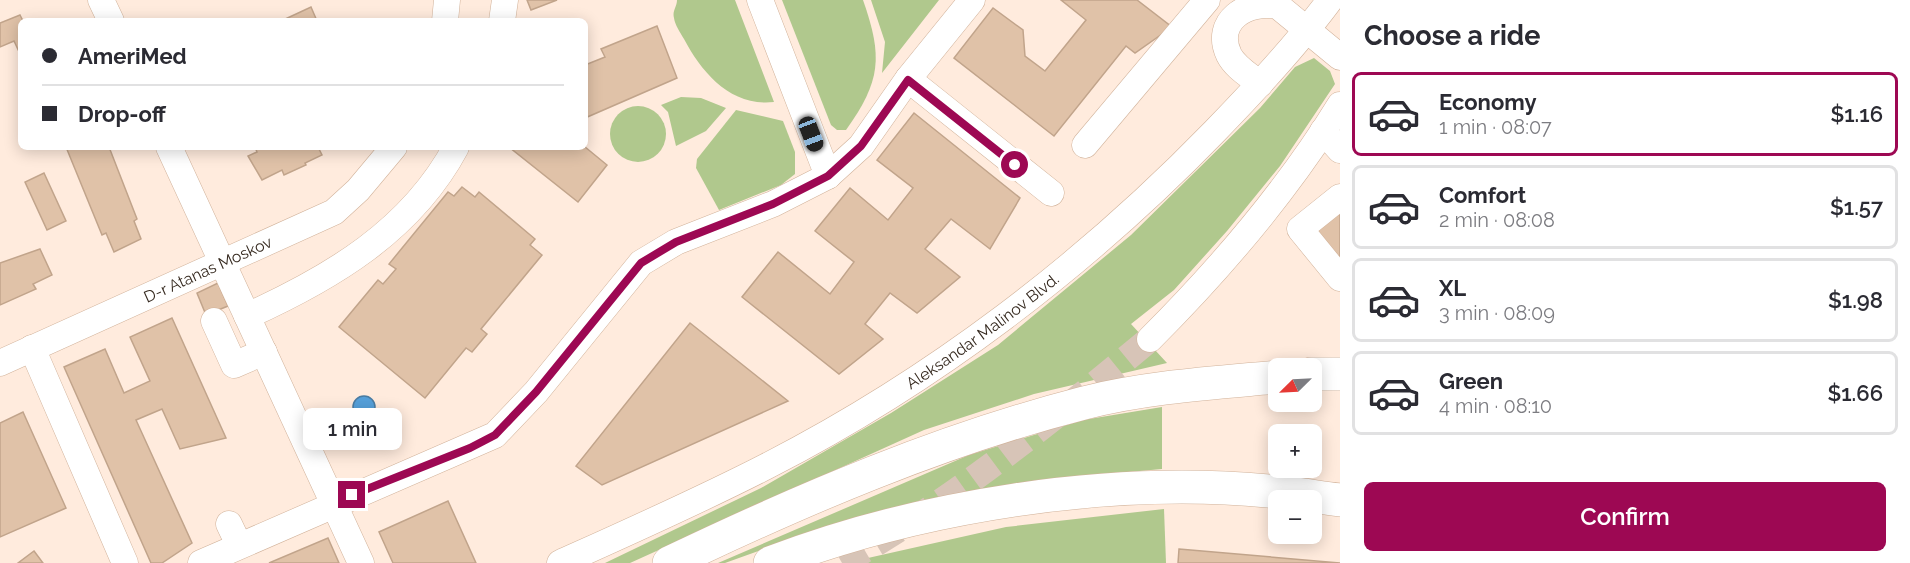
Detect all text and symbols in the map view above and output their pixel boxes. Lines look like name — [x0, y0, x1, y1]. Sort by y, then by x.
text: Choose a ride — [1364, 20, 1540, 51]
text: AmeriMed — [78, 43, 187, 69]
icon: car — [1367, 87, 1421, 141]
text: Economy — [1439, 89, 1537, 115]
text: Drop-off — [78, 101, 166, 127]
text: $1.16 — [1830, 101, 1883, 127]
car — [796, 114, 826, 154]
text: 1 min · 08:07 — [1439, 115, 1552, 139]
route start — [1001, 151, 1028, 178]
icon: car — [1367, 180, 1421, 234]
text: Comfort — [1439, 182, 1526, 208]
text: $1.57 — [1830, 194, 1883, 220]
text: 2 min · 08:08 — [1439, 208, 1555, 232]
street label: D-r Atanas Moskov — [141, 232, 275, 307]
street label: Aleksandar Malinov Blvd. — [902, 269, 1063, 393]
icon: car — [1367, 273, 1421, 327]
text: XL — [1439, 275, 1466, 301]
text: $1.98 — [1828, 287, 1883, 313]
text: 3 min · 08:09 — [1439, 301, 1555, 325]
north arrow — [1268, 358, 1322, 412]
map controls — [1268, 358, 1322, 544]
icon: car — [1367, 366, 1421, 420]
text: Green — [1439, 368, 1503, 394]
text: $1.66 — [1827, 380, 1883, 406]
text: 4 min · 08:10 — [1439, 394, 1552, 418]
callout: 1 min — [302, 408, 401, 450]
text: 1 min — [328, 417, 377, 441]
button: + — [1268, 424, 1322, 478]
route end — [338, 481, 365, 508]
button: Confirm — [1364, 482, 1886, 551]
button: − — [1268, 490, 1322, 544]

